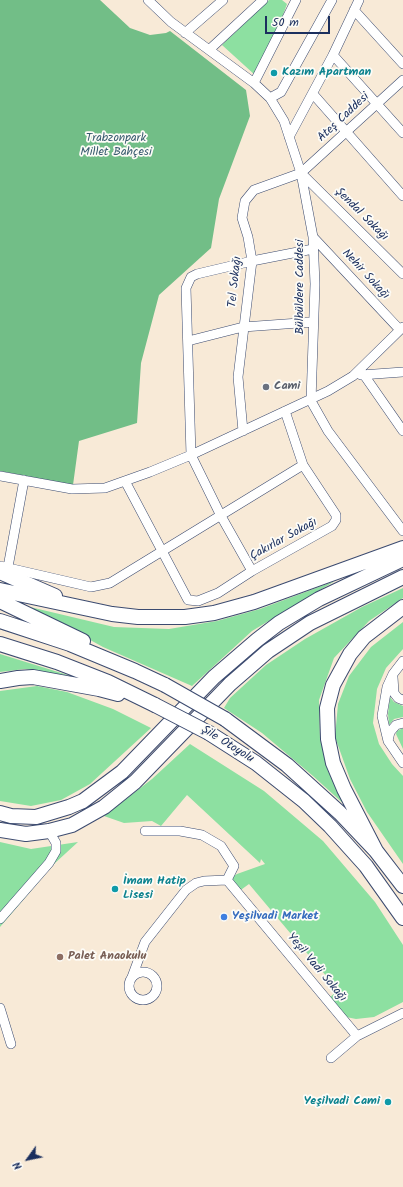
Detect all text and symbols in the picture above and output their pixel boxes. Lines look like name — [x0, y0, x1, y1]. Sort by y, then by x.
scale bar — [267, 8, 332, 34]
text: 50 m — [272, 13, 299, 32]
place label: Kazım Apartman — [282, 66, 371, 80]
marker: Kazım Apartman — [269, 68, 279, 78]
street label: Ateş Caddesi — [315, 90, 373, 146]
park label: Trabzonpark Millet Bahçesi — [80, 132, 152, 160]
street label: Şendal Sokağı — [331, 185, 391, 245]
street label: Bülbüldere Caddesi — [294, 239, 308, 335]
street label: Nehir Sokağı — [338, 247, 392, 303]
street label: Tel Sokağı — [226, 256, 246, 308]
place label: Cami — [274, 380, 300, 394]
marker: Cami — [261, 382, 271, 392]
street label: Çakırlar Sokağı — [248, 516, 320, 564]
street label: Şile Otoyolu — [198, 723, 256, 767]
place label: İmam Hatip Lisesi — [123, 875, 186, 903]
marker: İmam Hatip Lisesi — [110, 884, 120, 894]
place label: Yeşilvadi Market — [232, 910, 319, 924]
marker: Yeşilvadi Market — [219, 912, 229, 922]
street label: Yeşil Vadi Sokağı — [283, 931, 349, 1005]
place label: Palet Anaokulu — [68, 950, 146, 964]
marker: Palet Anaokulu — [55, 952, 65, 962]
place label: Yeşilvadi Cami — [304, 1095, 380, 1109]
marker: Yeşilvadi Cami — [383, 1097, 393, 1107]
north arrow — [8, 1139, 48, 1179]
text: N — [8, 1158, 27, 1173]

